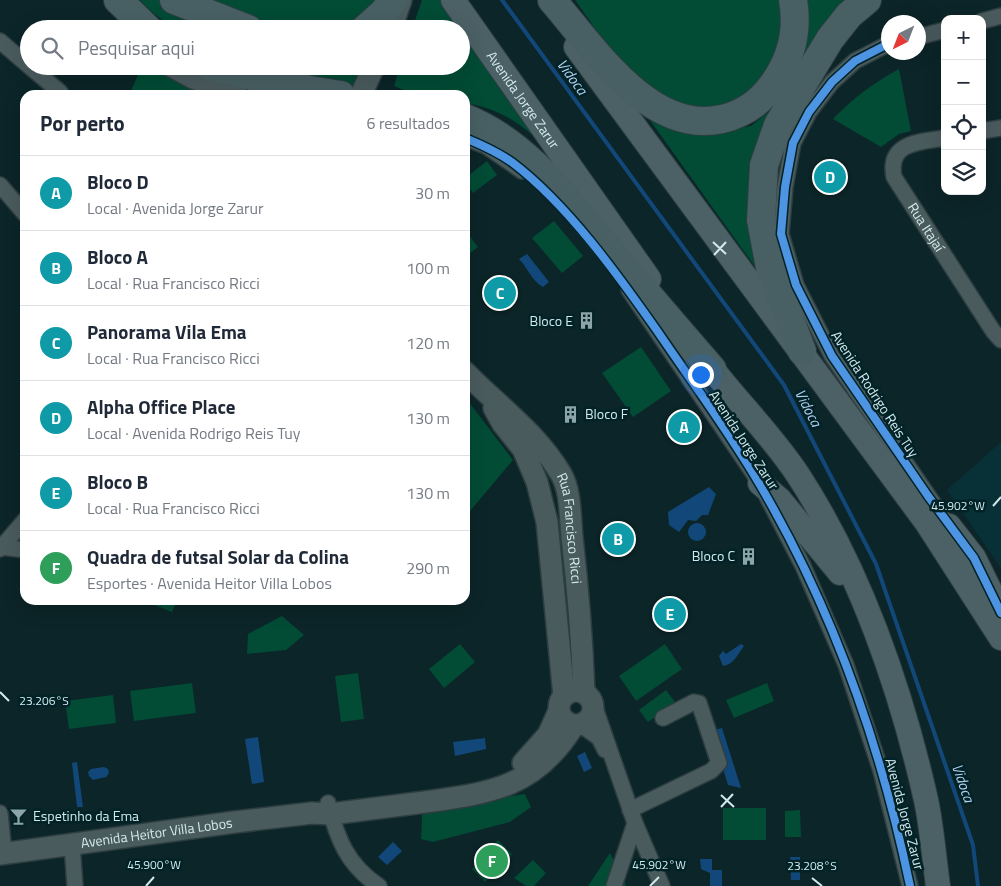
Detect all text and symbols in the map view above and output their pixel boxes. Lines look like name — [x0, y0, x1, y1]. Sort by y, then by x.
north arrow — [881, 15, 926, 60]
map controls — [941, 15, 986, 195]
button: + — [941, 15, 986, 60]
search box — [20, 20, 470, 75]
text: Pesquisar aqui — [78, 33, 195, 62]
icon: search — [38, 34, 66, 62]
street label: Avenida Jorge Zarur — [482, 46, 565, 153]
water label: Vidoca — [551, 54, 594, 101]
button: − — [941, 60, 986, 105]
button: locate — [941, 105, 986, 150]
text: Por perto — [40, 107, 125, 139]
text: 6 resultados — [366, 111, 450, 135]
button: layers — [941, 150, 986, 195]
pin: D — [814, 158, 846, 196]
text: Bloco D — [87, 167, 149, 196]
text: A — [51, 181, 61, 205]
text: 30 m — [415, 181, 450, 205]
text: Local · Avenida Jorge Zarur — [87, 196, 264, 220]
street label: Rua Itajaí — [903, 198, 951, 256]
text: Bloco A — [87, 242, 148, 271]
text: B — [51, 256, 61, 280]
text: 100 m — [406, 256, 450, 280]
text: Local · Rua Francisco Ricci — [87, 271, 260, 295]
pin: C — [484, 274, 516, 312]
place label: Bloco E — [530, 310, 573, 331]
building icon: Bloco E — [577, 311, 597, 331]
text: Panorama Vila Ema — [87, 317, 247, 346]
street label: Avenida Rodrigo Reis Tuy — [827, 326, 924, 461]
text: C — [52, 331, 60, 355]
text: 120 m — [406, 331, 450, 355]
text: Local · Rua Francisco Ricci — [87, 346, 260, 370]
your location — [688, 362, 714, 388]
water label: Vidoca — [789, 385, 828, 432]
street label: Avenida Jorge Zarur — [704, 386, 785, 494]
text: Alpha Office Place — [87, 392, 236, 421]
place label: Bloco F — [585, 403, 628, 424]
building icon: Bloco F — [561, 404, 581, 424]
text: D — [51, 406, 61, 430]
text: 130 m — [406, 406, 450, 430]
pin: A — [668, 408, 700, 446]
text: Local · Avenida Rodrigo Reis Tuy — [87, 421, 301, 445]
text: Bloco B — [87, 467, 148, 496]
street label: Rua Francisco Ricci — [552, 469, 588, 585]
text: E — [52, 481, 60, 505]
text: 130 m — [406, 481, 450, 505]
text: Local · Rua Francisco Ricci — [87, 496, 260, 520]
text: 45.902°W — [931, 496, 985, 515]
pin: B — [602, 520, 634, 558]
text: Quadra de futsal Solar da Colina — [87, 542, 349, 571]
place label: Bloco C — [692, 545, 735, 566]
building icon: Bloco C — [739, 546, 759, 566]
text: F — [52, 556, 60, 580]
text: 290 m — [406, 556, 450, 580]
text: Esportes · Avenida Heitor Villa Lobos — [87, 571, 332, 595]
pin: E — [654, 595, 686, 633]
text: 23.206°S — [19, 691, 69, 710]
street label: Avenida Jorge Zarur — [880, 756, 931, 872]
water label: Vidoca — [946, 760, 981, 807]
place label: Espetinho da Ema — [33, 805, 139, 826]
bar icon: Espetinho da Ema — [9, 806, 29, 826]
street label: Avenida Heitor Villa Lobos — [79, 811, 234, 853]
pin: F — [476, 842, 508, 880]
text: 45.900°W — [127, 855, 181, 874]
text: 45.902°W — [632, 855, 686, 874]
text: 23.208°S — [787, 856, 837, 875]

